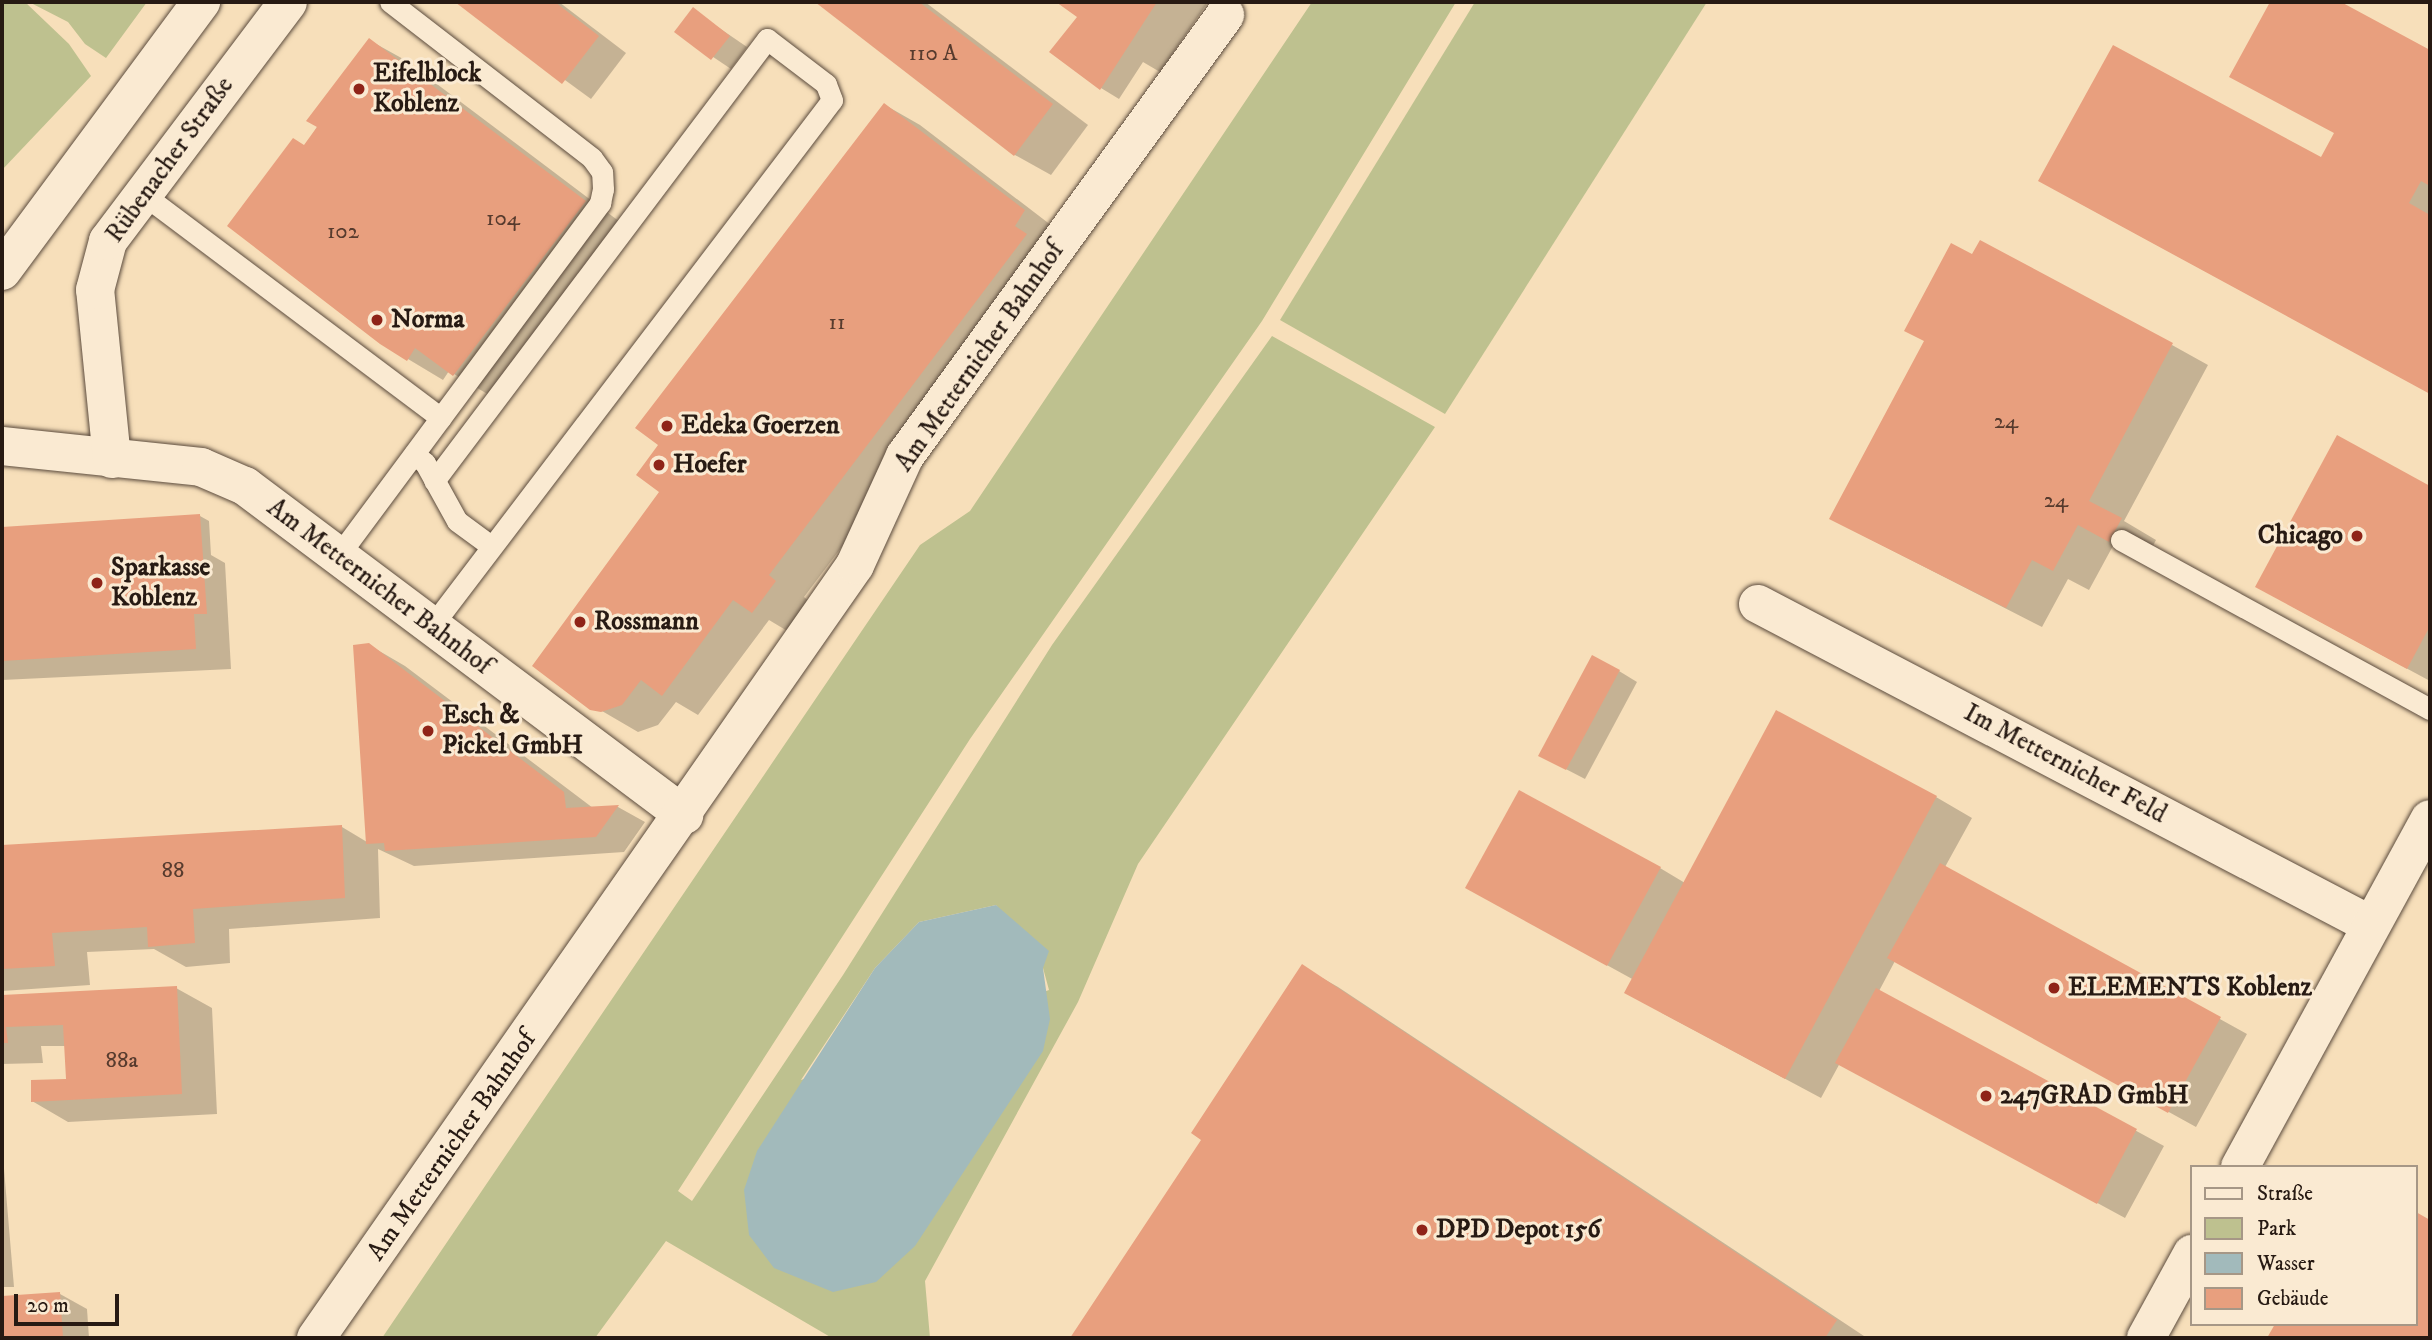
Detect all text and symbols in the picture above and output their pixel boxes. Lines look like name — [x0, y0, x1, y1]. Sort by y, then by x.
house number: 110 A — [909, 40, 957, 68]
place label: Eifelblock Koblenz — [373, 58, 481, 119]
street label: Rübenacher Straße — [99, 71, 241, 249]
marker: Eifelblock Koblenz — [351, 81, 367, 97]
house number: 104 — [486, 205, 520, 233]
house number: 102 — [327, 218, 359, 246]
street label: Am Metternicher Bahnhof — [889, 236, 1071, 478]
place label: Norma — [391, 304, 465, 336]
house number: 11 — [829, 309, 845, 337]
marker: Norma — [369, 312, 385, 328]
house number: 24 — [1994, 408, 2018, 436]
place label: Edeka Goerzen — [681, 410, 840, 442]
marker: Edeka Goerzen — [659, 418, 675, 434]
place label: Hoefer — [673, 449, 746, 481]
marker: Hoefer — [651, 457, 667, 473]
house number: 24 — [2044, 487, 2068, 515]
street label: Am Metternicher Bahnhof — [261, 492, 497, 682]
place label: Chicago — [2258, 520, 2343, 552]
marker: Chicago — [2349, 528, 2365, 544]
place label: Sparkasse Koblenz — [111, 552, 210, 614]
marker: Sparkasse Koblenz — [89, 575, 105, 591]
place label: Rossmann — [594, 606, 699, 638]
marker: Rossmann — [572, 614, 588, 630]
street label: Im Metternicher Feld — [1958, 697, 2172, 831]
place label: Esch & Pickel GmbH — [442, 700, 583, 762]
marker: Esch & Pickel GmbH — [420, 723, 436, 739]
house number: 88 — [161, 857, 185, 885]
place label: ELEMENTS Koblenz — [2068, 972, 2312, 1004]
marker: ELEMENTS Koblenz — [2046, 980, 2062, 996]
street label: Am Metternicher Bahnhof — [361, 1025, 543, 1267]
house number: 88a — [106, 1047, 138, 1075]
place label: 247GRAD GmbH — [2000, 1080, 2189, 1112]
marker: 247GRAD GmbH — [1978, 1088, 1994, 1104]
legend — [2190, 1165, 2418, 1326]
text: Straße — [2257, 1181, 2313, 1207]
place label: DPD Depot 156 — [1436, 1214, 1601, 1246]
text: Park — [2257, 1216, 2296, 1242]
marker: DPD Depot 156 — [1414, 1222, 1430, 1238]
text: Wasser — [2257, 1251, 2314, 1277]
scale bar — [18, 1280, 122, 1324]
text: Gebäude — [2257, 1286, 2328, 1312]
text: 20 m — [27, 1293, 69, 1319]

